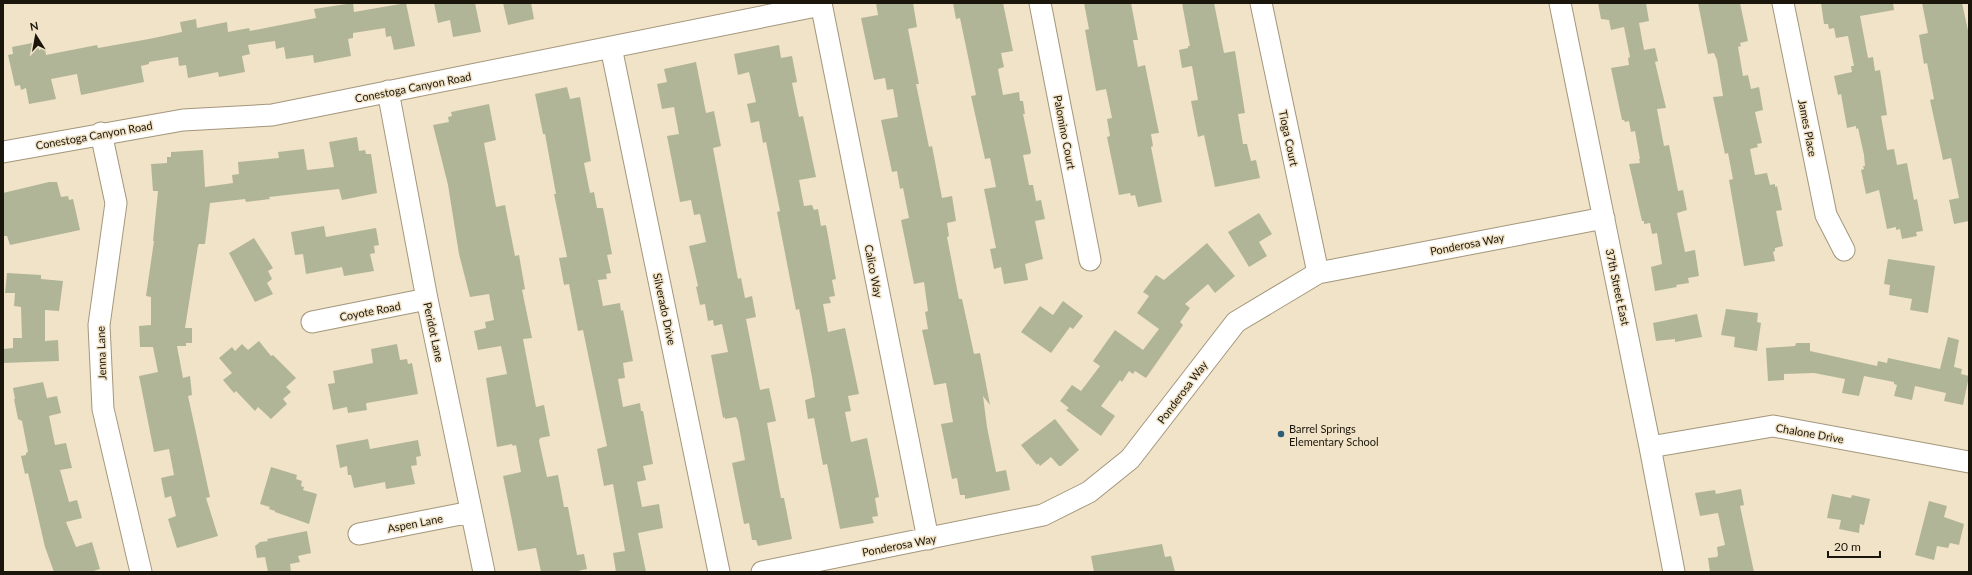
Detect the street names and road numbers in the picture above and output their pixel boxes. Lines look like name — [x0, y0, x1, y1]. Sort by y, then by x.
street label: Conestoga Canyon Road — [354, 69, 472, 105]
street label: Palomino Court — [1051, 94, 1079, 170]
street label: James Place — [1796, 98, 1820, 158]
street label: Tioga Court — [1277, 109, 1301, 167]
street label: Conestoga Canyon Road — [35, 118, 153, 152]
street label: Ponderosa Way — [1429, 230, 1506, 258]
street label: Calico Way — [862, 243, 886, 299]
street label: 37th Street East — [1604, 248, 1632, 327]
street label: Silverado Drive — [651, 272, 679, 346]
street label: Coyote Road — [338, 299, 402, 323]
street label: Peridot Lane — [421, 301, 447, 363]
street label: Jenna Lane — [94, 326, 108, 380]
street label: Ponderosa Way — [1154, 358, 1210, 426]
street label: Chalone Drive — [1775, 421, 1845, 445]
street label: Aspen Lane — [386, 511, 444, 535]
street label: Ponderosa Way — [861, 531, 938, 559]

